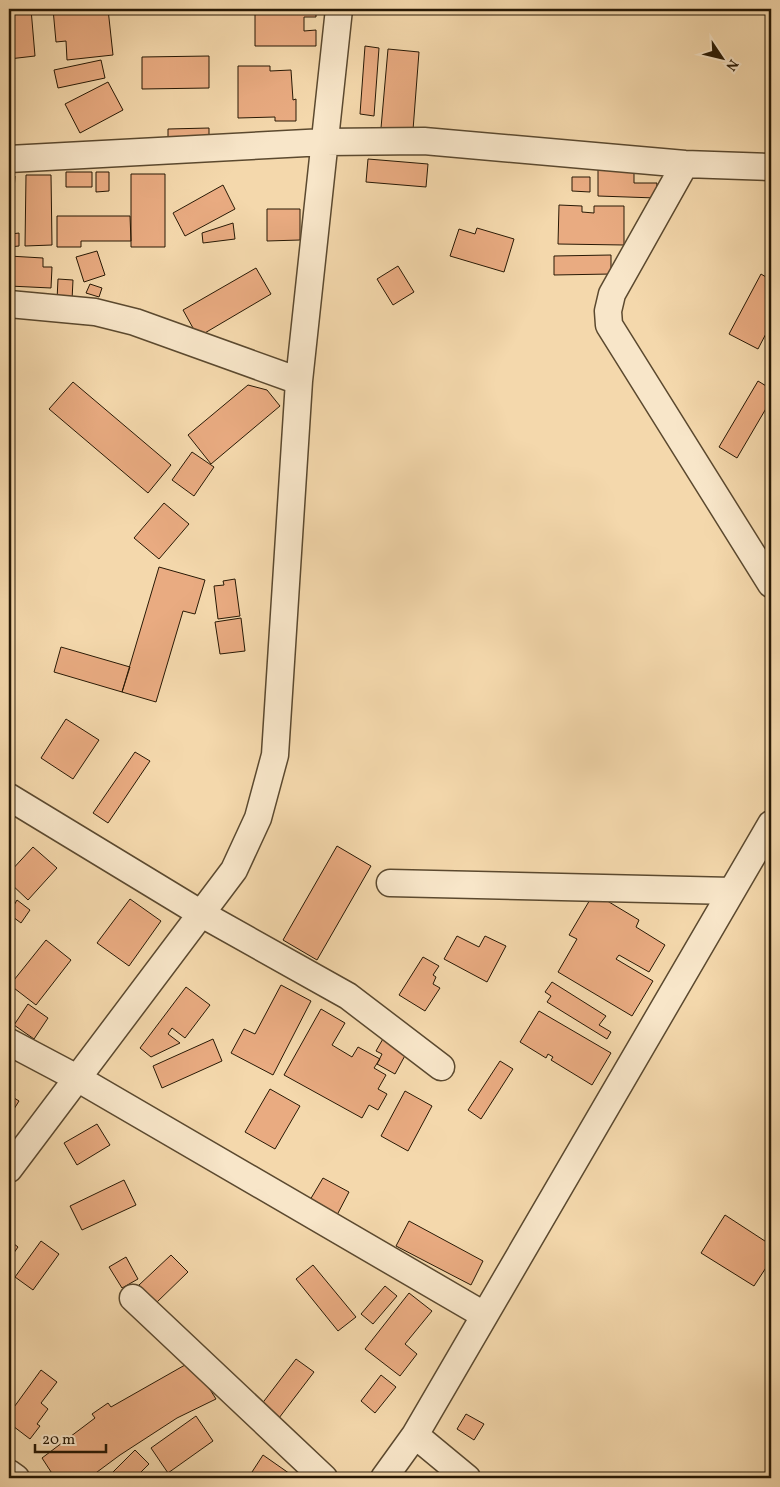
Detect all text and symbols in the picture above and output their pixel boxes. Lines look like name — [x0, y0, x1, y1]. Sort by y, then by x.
north arrow — [698, 32, 748, 82]
text: N — [721, 55, 742, 74]
scale bar — [35, 1422, 106, 1454]
text: 20 m — [42, 1430, 75, 1451]

